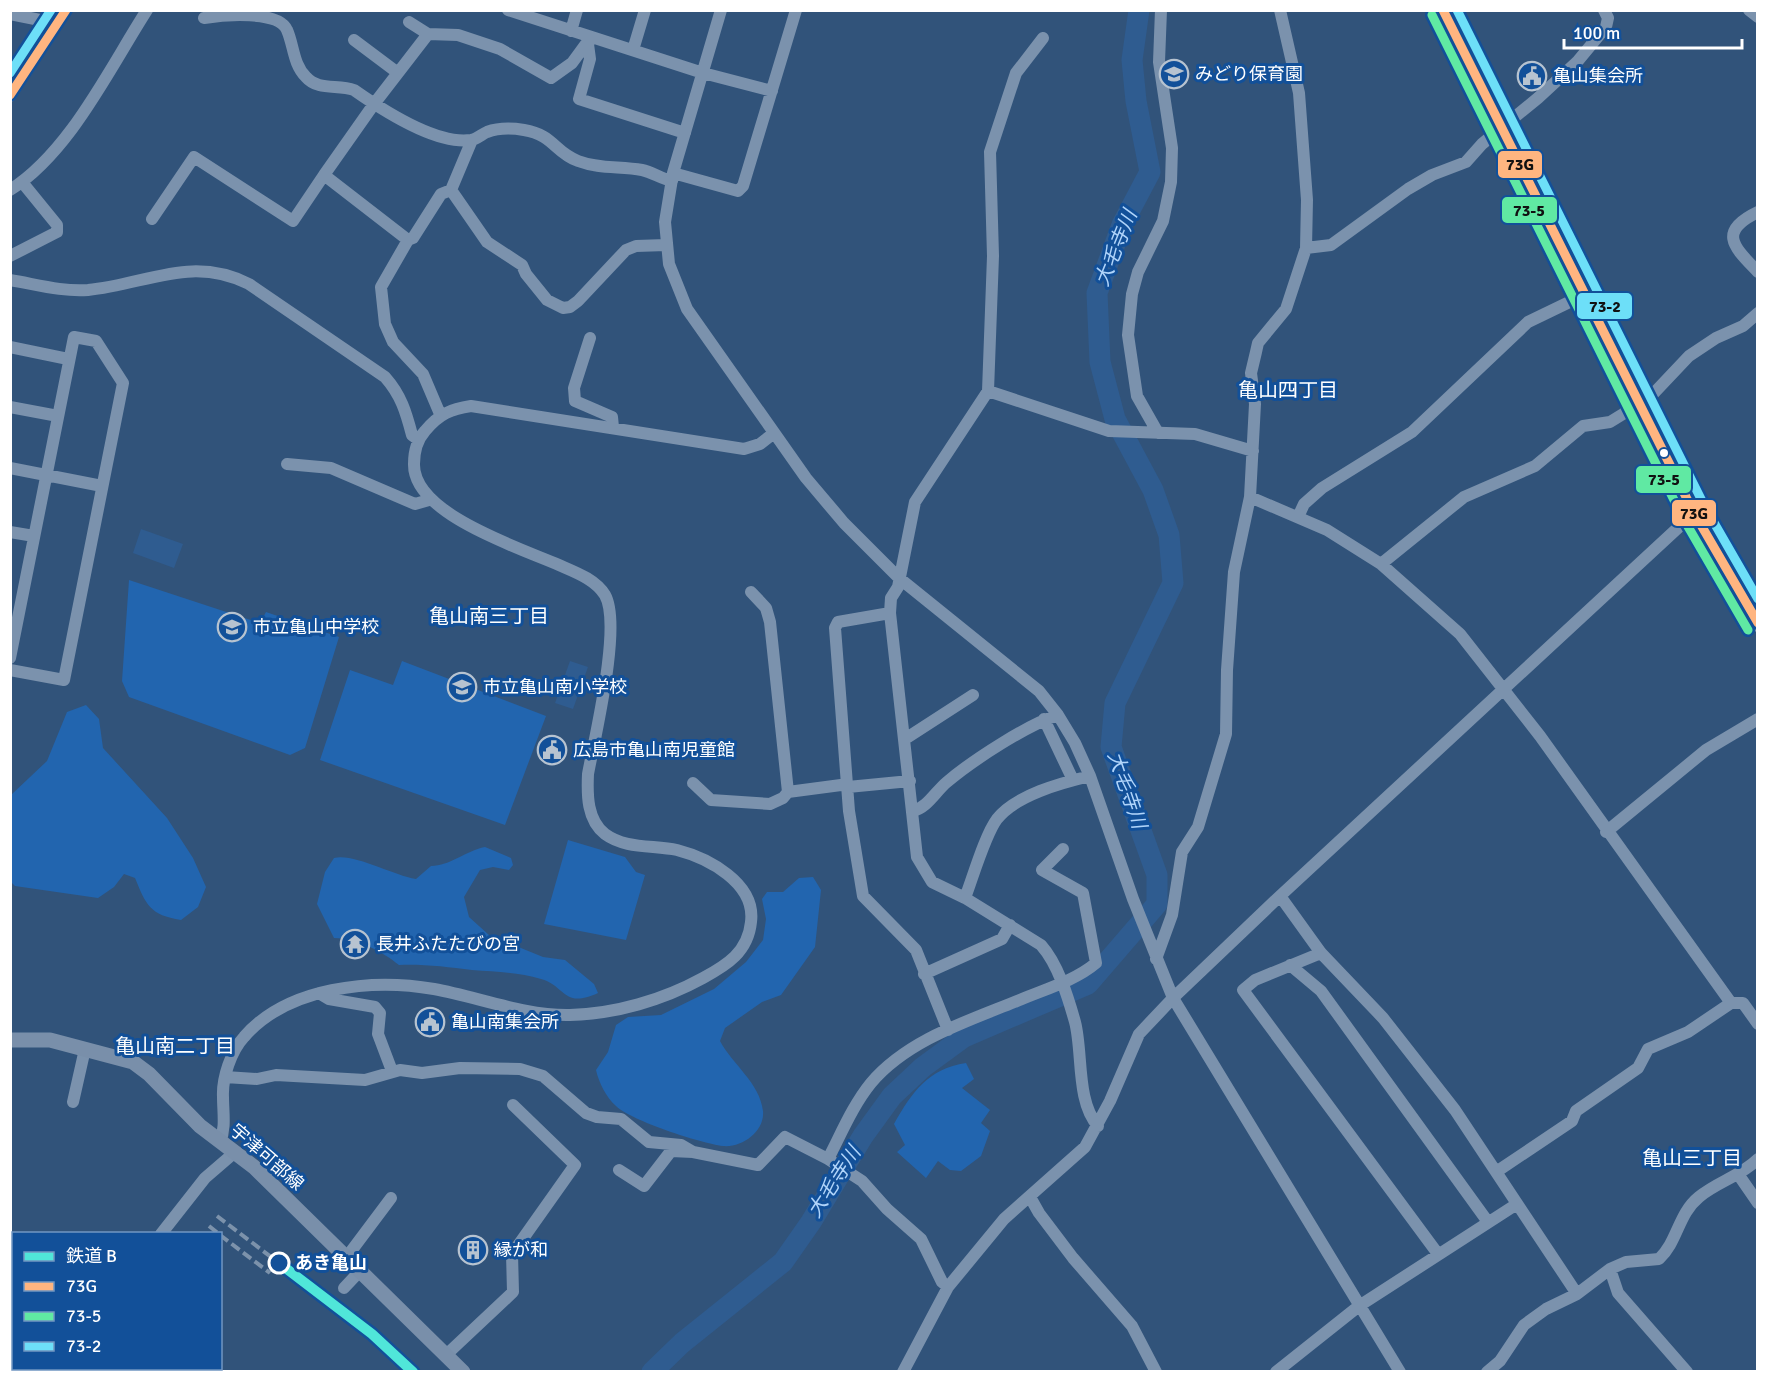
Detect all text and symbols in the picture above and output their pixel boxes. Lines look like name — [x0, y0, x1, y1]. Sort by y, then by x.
scale bar — [1564, 12, 1742, 50]
text: 100 m — [1573, 22, 1620, 44]
school or university icon: みどり保育園 — [1158, 58, 1190, 90]
public building icon: 亀山集会所 — [1516, 60, 1548, 92]
place label: みどり保育園 — [1195, 63, 1303, 85]
place label: 亀山集会所 — [1553, 65, 1643, 87]
line badge: 73G — [1497, 150, 1543, 179]
text: 73G — [1506, 155, 1534, 175]
line badge: 73-5 — [1501, 196, 1558, 224]
text: 73-5 — [1513, 201, 1545, 221]
water label: 大毛寺川 — [1089, 204, 1143, 290]
line badge: 73-2 — [1576, 292, 1633, 320]
text: 73-2 — [1589, 297, 1621, 317]
district label: 亀山四丁目 — [1238, 378, 1338, 403]
unlabelled marker — [1658, 447, 1670, 459]
line badge: 73-5 — [1635, 465, 1692, 494]
text: 73-5 — [1648, 470, 1680, 490]
line badge: 73G — [1671, 499, 1717, 527]
text: 73G — [1680, 504, 1708, 524]
district label: 亀山南三丁目 — [429, 604, 549, 629]
school or university icon: 市立亀山中学校 — [216, 611, 248, 643]
place label: 市立亀山中学校 — [253, 616, 379, 638]
school or university icon: 市立亀山南小学校 — [446, 671, 478, 703]
place label: 市立亀山南小学校 — [483, 676, 627, 698]
public building icon: 広島市亀山南児童館 — [536, 734, 568, 766]
place label: 広島市亀山南児童館 — [573, 739, 735, 761]
water label: 大毛寺川 — [1102, 748, 1152, 834]
temple icon: 長井ふたたびの宮 — [339, 928, 371, 960]
place label: 長井ふたたびの宮 — [376, 933, 520, 955]
public building icon: 亀山南集会所 — [414, 1006, 446, 1038]
place label: 亀山南集会所 — [451, 1011, 559, 1033]
district label: 亀山南二丁目 — [115, 1034, 235, 1059]
street label: 宇津可部線 — [226, 1119, 308, 1195]
water label: 大毛寺川 — [802, 1140, 867, 1222]
district label: 亀山三丁目 — [1642, 1146, 1742, 1171]
legend — [12, 1232, 222, 1370]
building icon: 縁が和 — [457, 1234, 489, 1266]
place label: 縁が和 — [494, 1239, 548, 1261]
text: 鉄道 B — [66, 1245, 117, 1267]
marker: あき亀山 — [268, 1252, 290, 1274]
place label: あき亀山 — [295, 1252, 367, 1274]
text: 73G — [66, 1275, 97, 1297]
text: 73-5 — [66, 1305, 101, 1327]
text: 73-2 — [66, 1335, 101, 1357]

